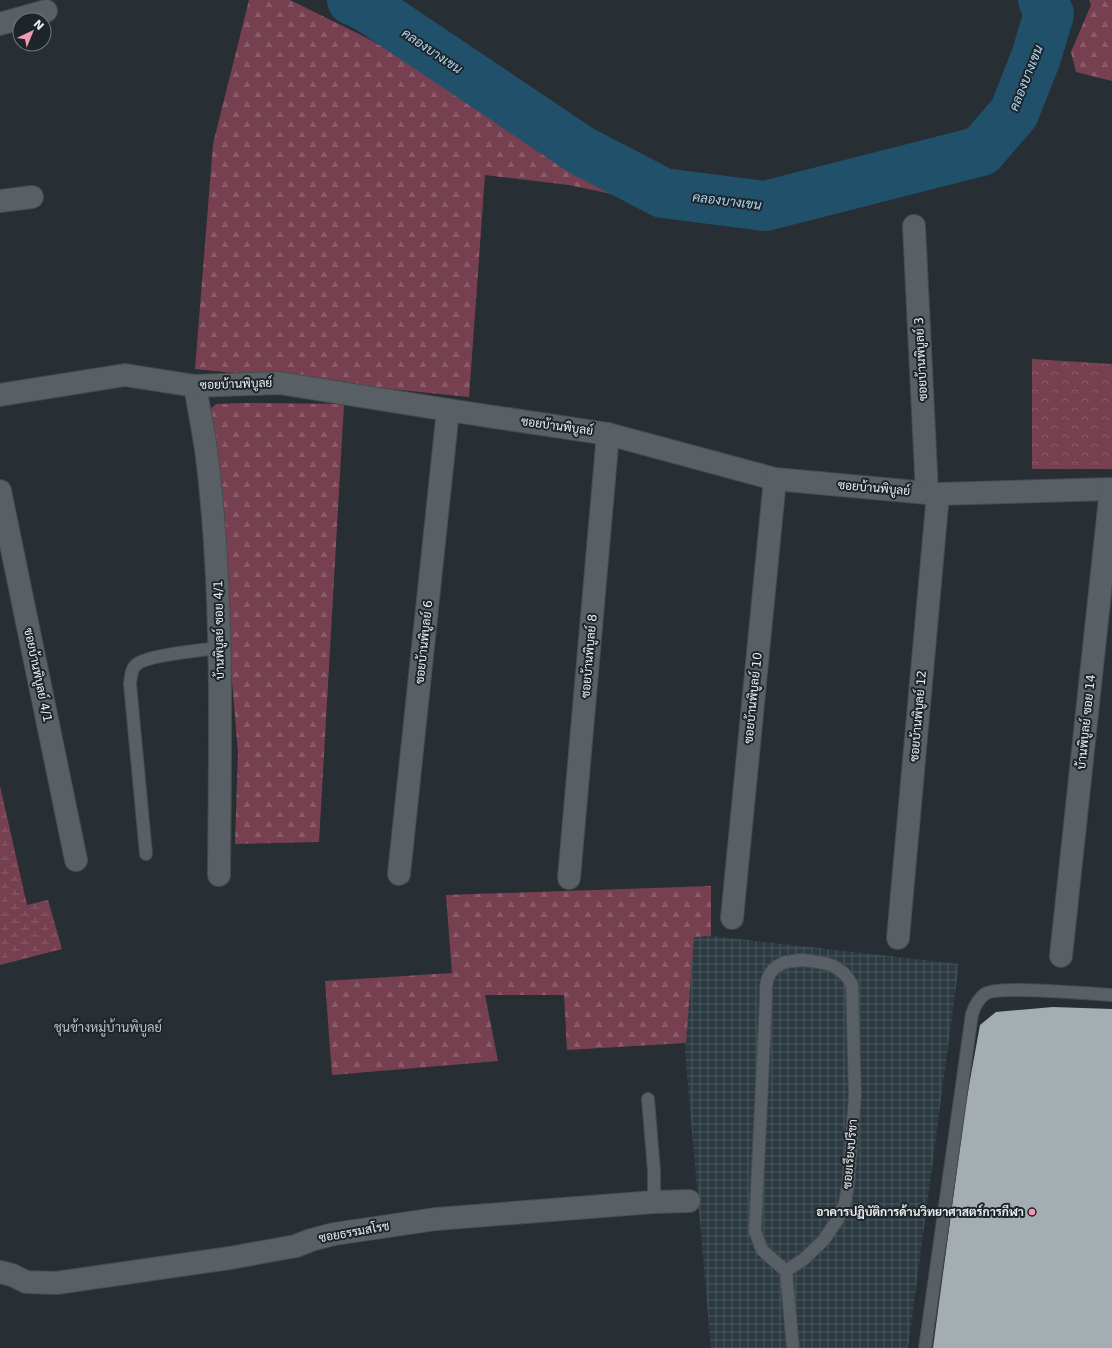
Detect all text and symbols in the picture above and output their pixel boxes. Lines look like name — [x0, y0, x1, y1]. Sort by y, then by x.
north arrow — [12, 12, 52, 52]
text: N — [31, 17, 46, 33]
water label: คลองบางเขน — [399, 25, 466, 77]
water label: คลองบางเขน — [1006, 42, 1046, 113]
water label: คลองบางเขน — [692, 189, 763, 213]
street label: ซอยบ้านพิบูลย์ 3 — [911, 317, 931, 401]
street label: ซอยบ้านพิบูลย์ — [199, 375, 273, 393]
street label: ซอยบ้านพิบูลย์ — [520, 413, 594, 439]
street label: ซอยบ้านพิบูลย์ — [837, 477, 911, 499]
street label: บ้านพิบูลย์ ซอย 4/1 — [210, 580, 228, 680]
street label: ซอยบ้านพิบูลย์ 6 — [412, 599, 436, 685]
street label: ซอยบ้านพิบูลย์ 8 — [577, 613, 601, 699]
street label: ซอยบ้านพิบูลย์ 4/1 — [20, 626, 56, 724]
street label: ซอยบ้านพิบูลย์ 10 — [740, 652, 766, 744]
street label: ซอยบ้านพิบูลย์ 12 — [906, 670, 930, 762]
street label: บ้านพิบูลย์ ซอย 14 — [1073, 674, 1099, 770]
district label: ชุนข้างหมู่บ้านพิบูลย์ — [54, 1018, 162, 1037]
street label: ซอยเรียงปรีชา — [839, 1118, 860, 1189]
place label: อาคารปฏิบัติการด้านวิทยาศาสตร์การกีฬา — [816, 1204, 1024, 1219]
marker: อาคารปฏิบัติการด้านวิทยาศาสตร์การกีฬา — [1027, 1207, 1037, 1217]
street label: ซอยธรรมสโรช — [317, 1218, 390, 1245]

